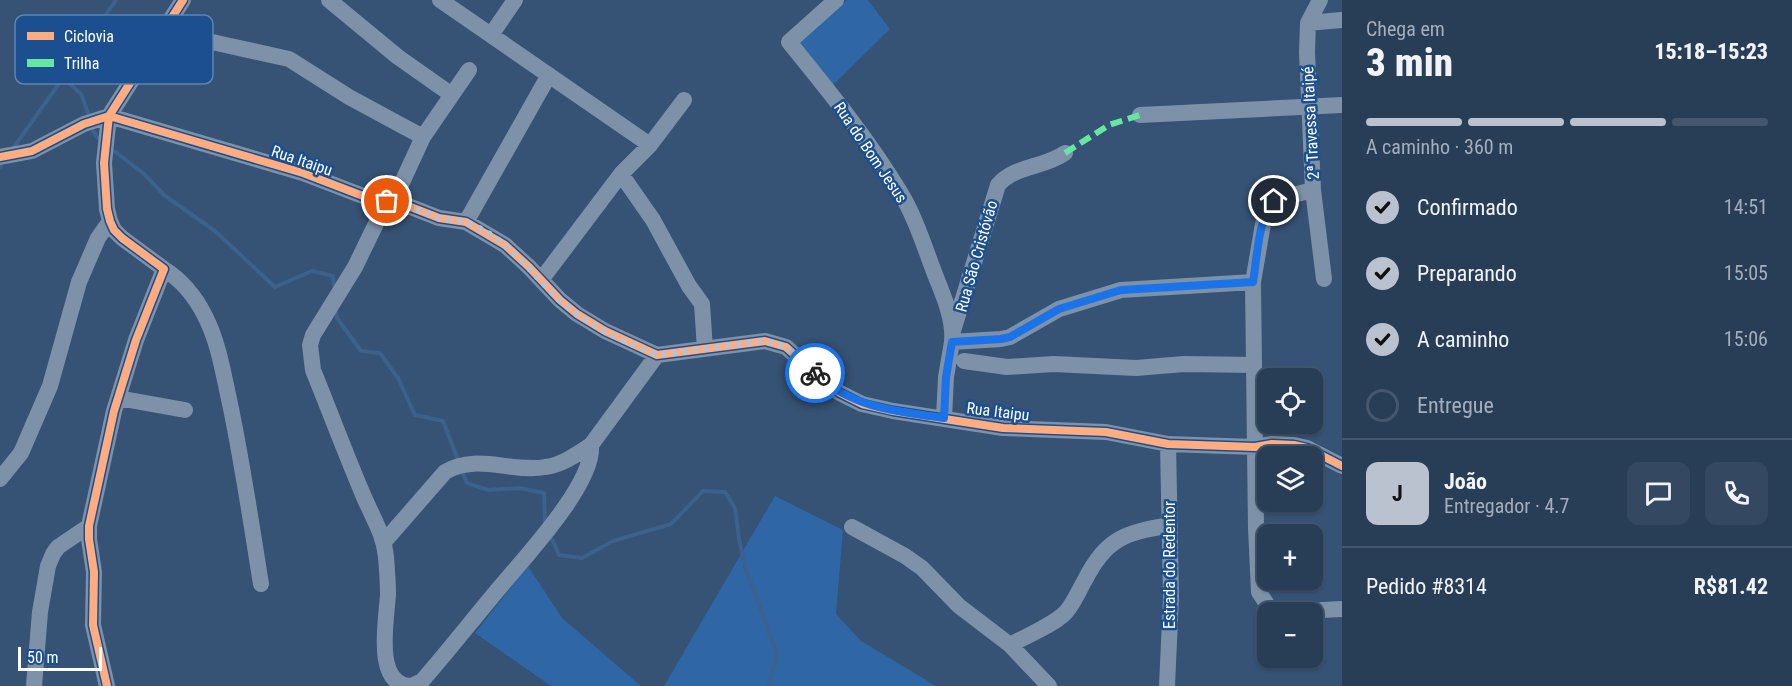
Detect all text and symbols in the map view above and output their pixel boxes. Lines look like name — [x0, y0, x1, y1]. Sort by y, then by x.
legend — [15, 15, 213, 84]
text: Chega em — [1366, 17, 1445, 41]
text: Ciclovia — [64, 27, 114, 46]
text: 15:18–15:23 — [1654, 39, 1768, 64]
text: 3 min — [1366, 40, 1453, 86]
text: Trilha — [64, 54, 99, 73]
street label: 2ª Travessa Itaipé — [1298, 66, 1323, 180]
street label: Rua do Bom Jesus — [830, 98, 911, 206]
text: A caminho · 360 m — [1366, 135, 1513, 159]
street label: Rua Itaipu — [269, 141, 335, 180]
pin — [361, 175, 412, 226]
pin — [1248, 175, 1299, 226]
icon: bag — [370, 184, 403, 217]
icon: home — [1257, 184, 1290, 217]
icon: check — [1366, 191, 1399, 224]
text: Confirmado — [1417, 195, 1518, 220]
text: 14:51 — [1724, 195, 1768, 219]
street label: Rua São Cristóvão — [951, 198, 1001, 314]
icon: check — [1366, 257, 1399, 290]
text: Preparando — [1417, 261, 1517, 286]
text: 15:05 — [1724, 261, 1768, 285]
icon: check — [1366, 323, 1399, 356]
text: A caminho — [1417, 327, 1509, 352]
text: 15:06 — [1724, 327, 1768, 351]
courier — [785, 343, 845, 403]
icon: bike — [799, 357, 832, 390]
map controls — [1257, 368, 1323, 668]
button: locate — [1257, 368, 1323, 434]
text: Entregue — [1417, 393, 1494, 418]
street label: Rua Itaipu — [965, 398, 1030, 425]
button: layers — [1257, 446, 1323, 512]
button: chat — [1627, 462, 1690, 525]
button: phone — [1705, 462, 1768, 525]
text: João — [1444, 469, 1487, 494]
text: J — [1392, 481, 1403, 506]
text: Entregador · 4.7 — [1444, 494, 1569, 518]
street label: Estrada do Redentor — [1160, 501, 1179, 629]
button: + — [1257, 524, 1323, 590]
text: Pedido #8314 — [1366, 574, 1487, 599]
text: R$81.42 — [1694, 574, 1768, 599]
button: − — [1257, 602, 1323, 668]
scale bar — [18, 644, 102, 672]
text: 50 m — [27, 648, 59, 667]

